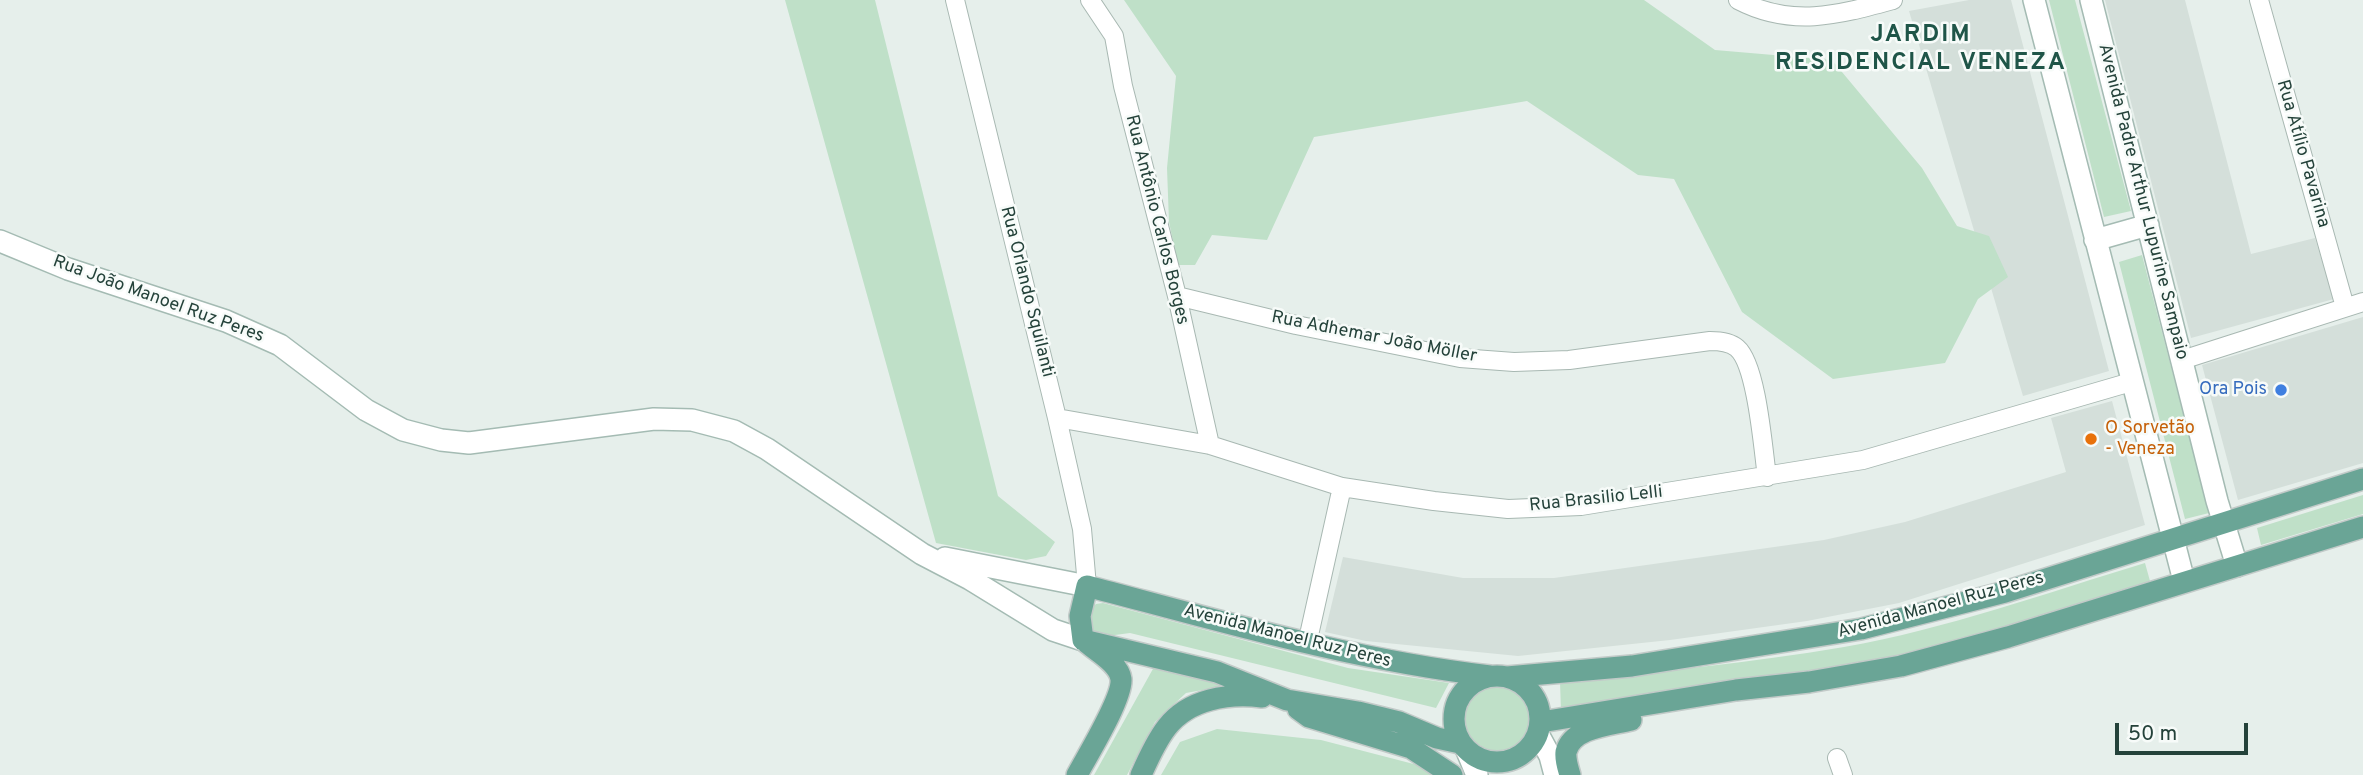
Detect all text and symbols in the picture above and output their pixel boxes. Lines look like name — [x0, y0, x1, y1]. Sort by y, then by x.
district label: JARDIM RESIDENCIAL VENEZA — [1777, 22, 2065, 78]
street label: Avenida Padre Arthur Lupurine Sampaio — [2092, 42, 2192, 362]
street label: Rua Atílio Pavarina — [2271, 78, 2333, 230]
street label: Rua Antônio Carlos Borges — [1119, 113, 1193, 327]
street label: Rua Orlando Squilanti — [994, 204, 1058, 380]
street label: Rua João Manoel Ruz Peres — [49, 252, 267, 348]
street label: Rua Adhemar João Möller — [1269, 307, 1479, 369]
place label: Ora Pois — [2199, 379, 2267, 401]
marker: Ora Pois — [2273, 382, 2289, 398]
place label: O Sorvetão - Veneza — [2105, 418, 2195, 460]
marker: O Sorvetão - Veneza — [2083, 431, 2099, 447]
street label: Rua Brasilio Lelli — [1528, 482, 1664, 518]
street label: Avenida Manoel Ruz Peres — [1835, 568, 2047, 644]
street label: Avenida Manoel Ruz Peres — [1181, 601, 1393, 673]
scale bar — [2118, 708, 2251, 752]
text: 50 m — [2128, 721, 2177, 748]

